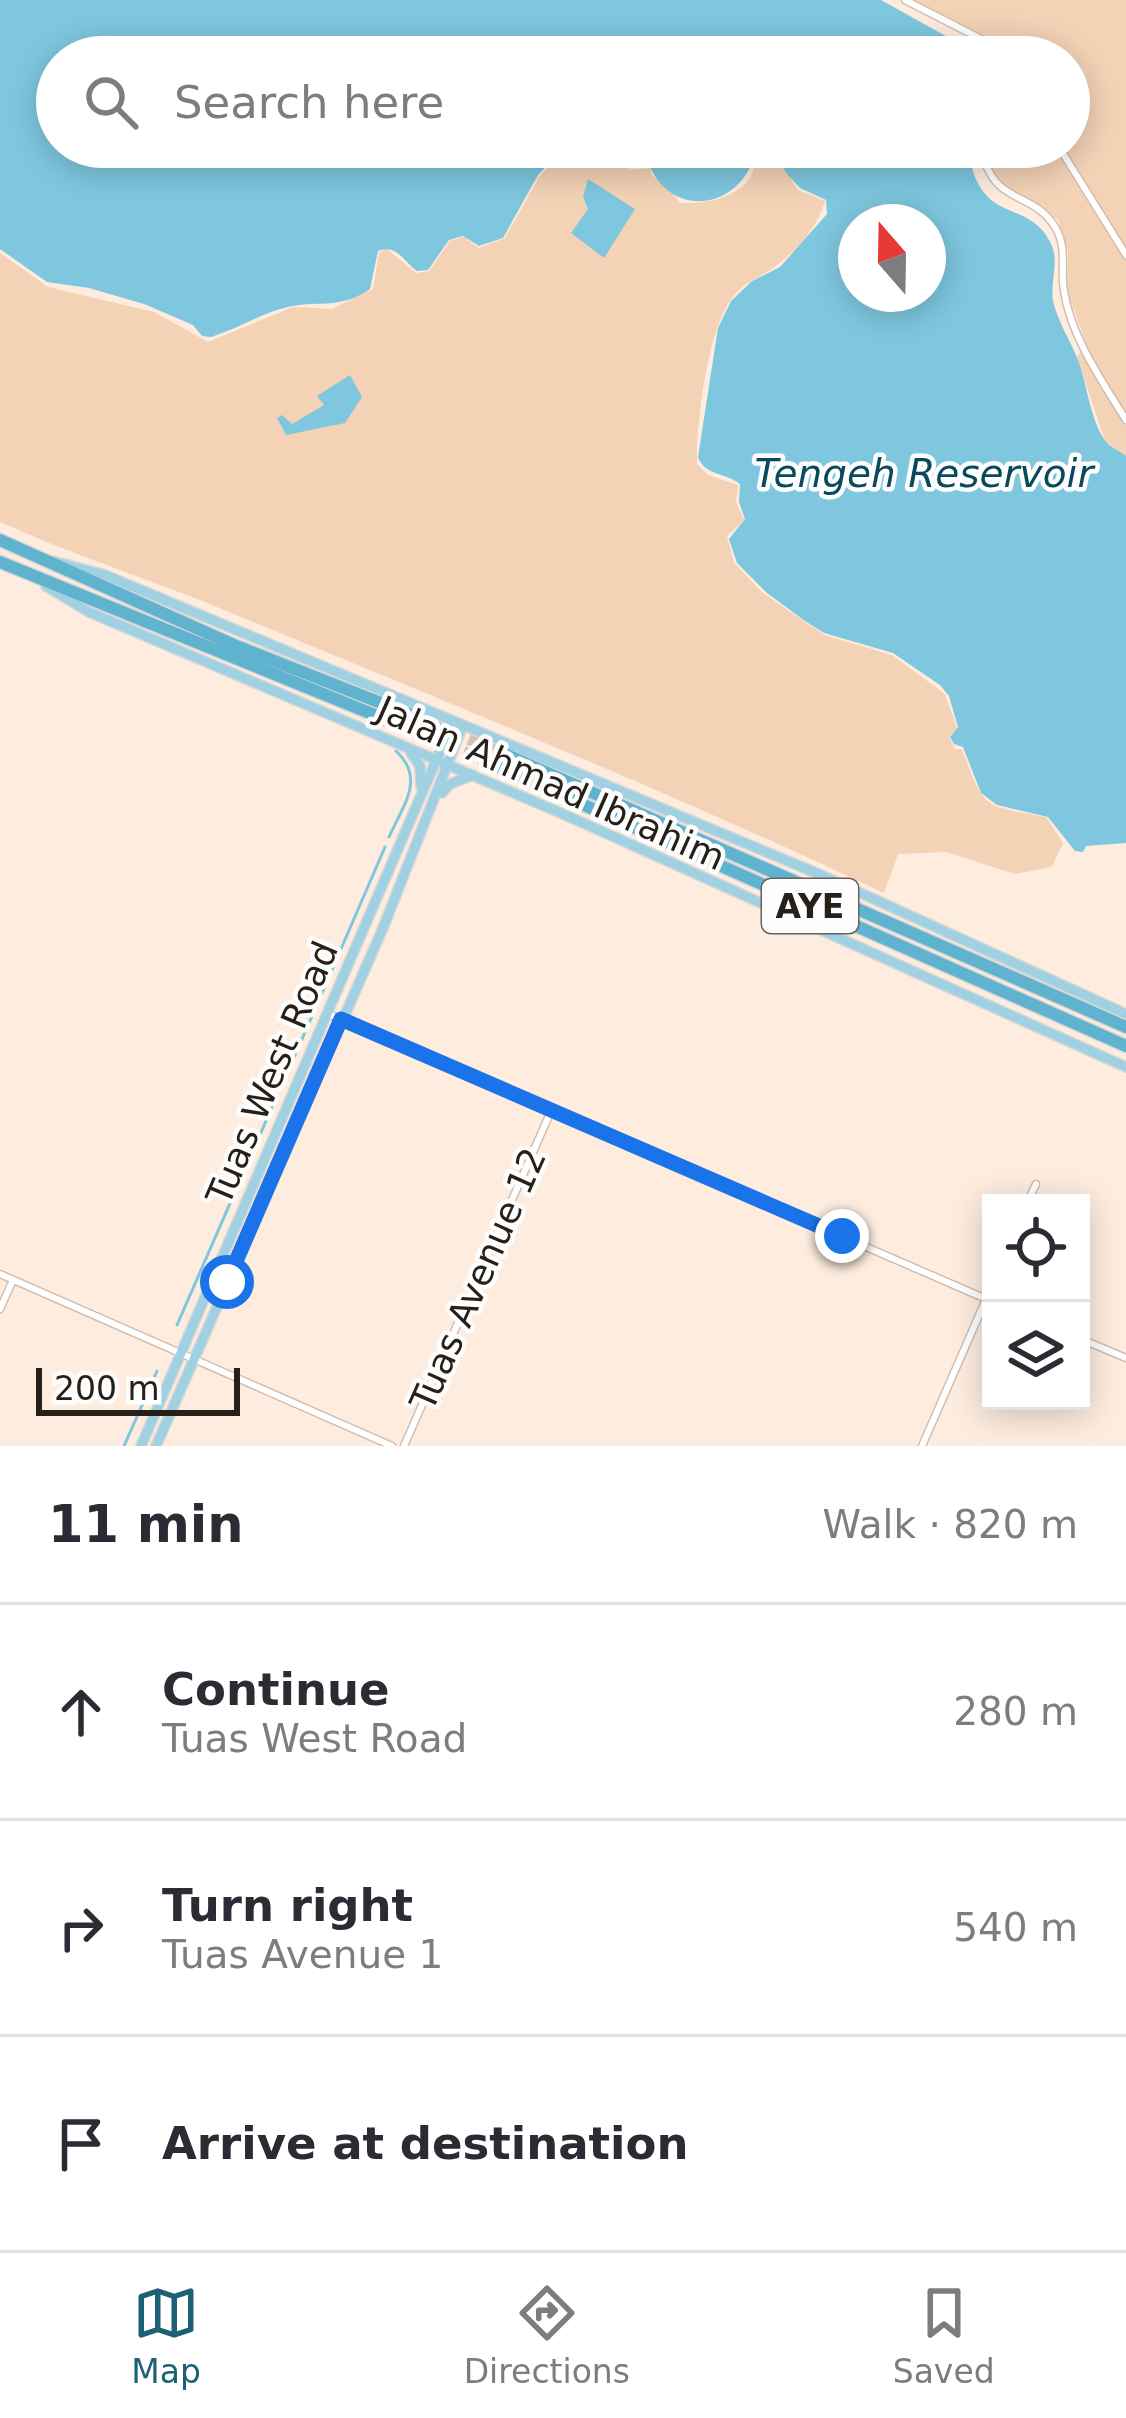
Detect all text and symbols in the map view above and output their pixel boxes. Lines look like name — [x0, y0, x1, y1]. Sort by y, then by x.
search box — [36, 36, 1090, 168]
icon: search — [78, 69, 144, 135]
text: Search here — [174, 76, 444, 129]
north arrow — [838, 204, 946, 312]
water label: Tengeh Reservoir — [755, 451, 1096, 496]
street label: Jalan Ahmad Ibrahim — [369, 687, 731, 878]
road number: AYE — [762, 879, 858, 933]
street label: Tuas West Road — [198, 935, 346, 1212]
street label: Tuas Avenue 12 — [401, 1142, 554, 1417]
map controls — [982, 1194, 1090, 1410]
button: locate — [982, 1194, 1090, 1302]
route end — [815, 1209, 869, 1263]
route start — [200, 1255, 254, 1309]
button: layers — [982, 1302, 1090, 1410]
scale bar — [36, 1362, 240, 1415]
text: 200 m — [54, 1369, 160, 1408]
text: 11 min — [48, 1495, 244, 1554]
text: Walk · 820 m — [823, 1502, 1078, 1547]
text: Continue — [162, 1663, 390, 1716]
icon: ahead — [48, 1679, 114, 1745]
text: 280 m — [953, 1689, 1078, 1734]
text: Tuas West Road — [162, 1716, 467, 1761]
text: Turn right — [162, 1879, 413, 1932]
icon: right — [48, 1895, 114, 1961]
text: 540 m — [953, 1905, 1078, 1950]
text: Tuas Avenue 1 — [162, 1932, 443, 1977]
icon: arrive — [48, 2111, 114, 2177]
text: Arrive at destination — [162, 2117, 688, 2170]
tab: Map — [131, 2280, 201, 2391]
tab: Directions — [464, 2280, 630, 2391]
tab: Saved — [893, 2280, 995, 2391]

